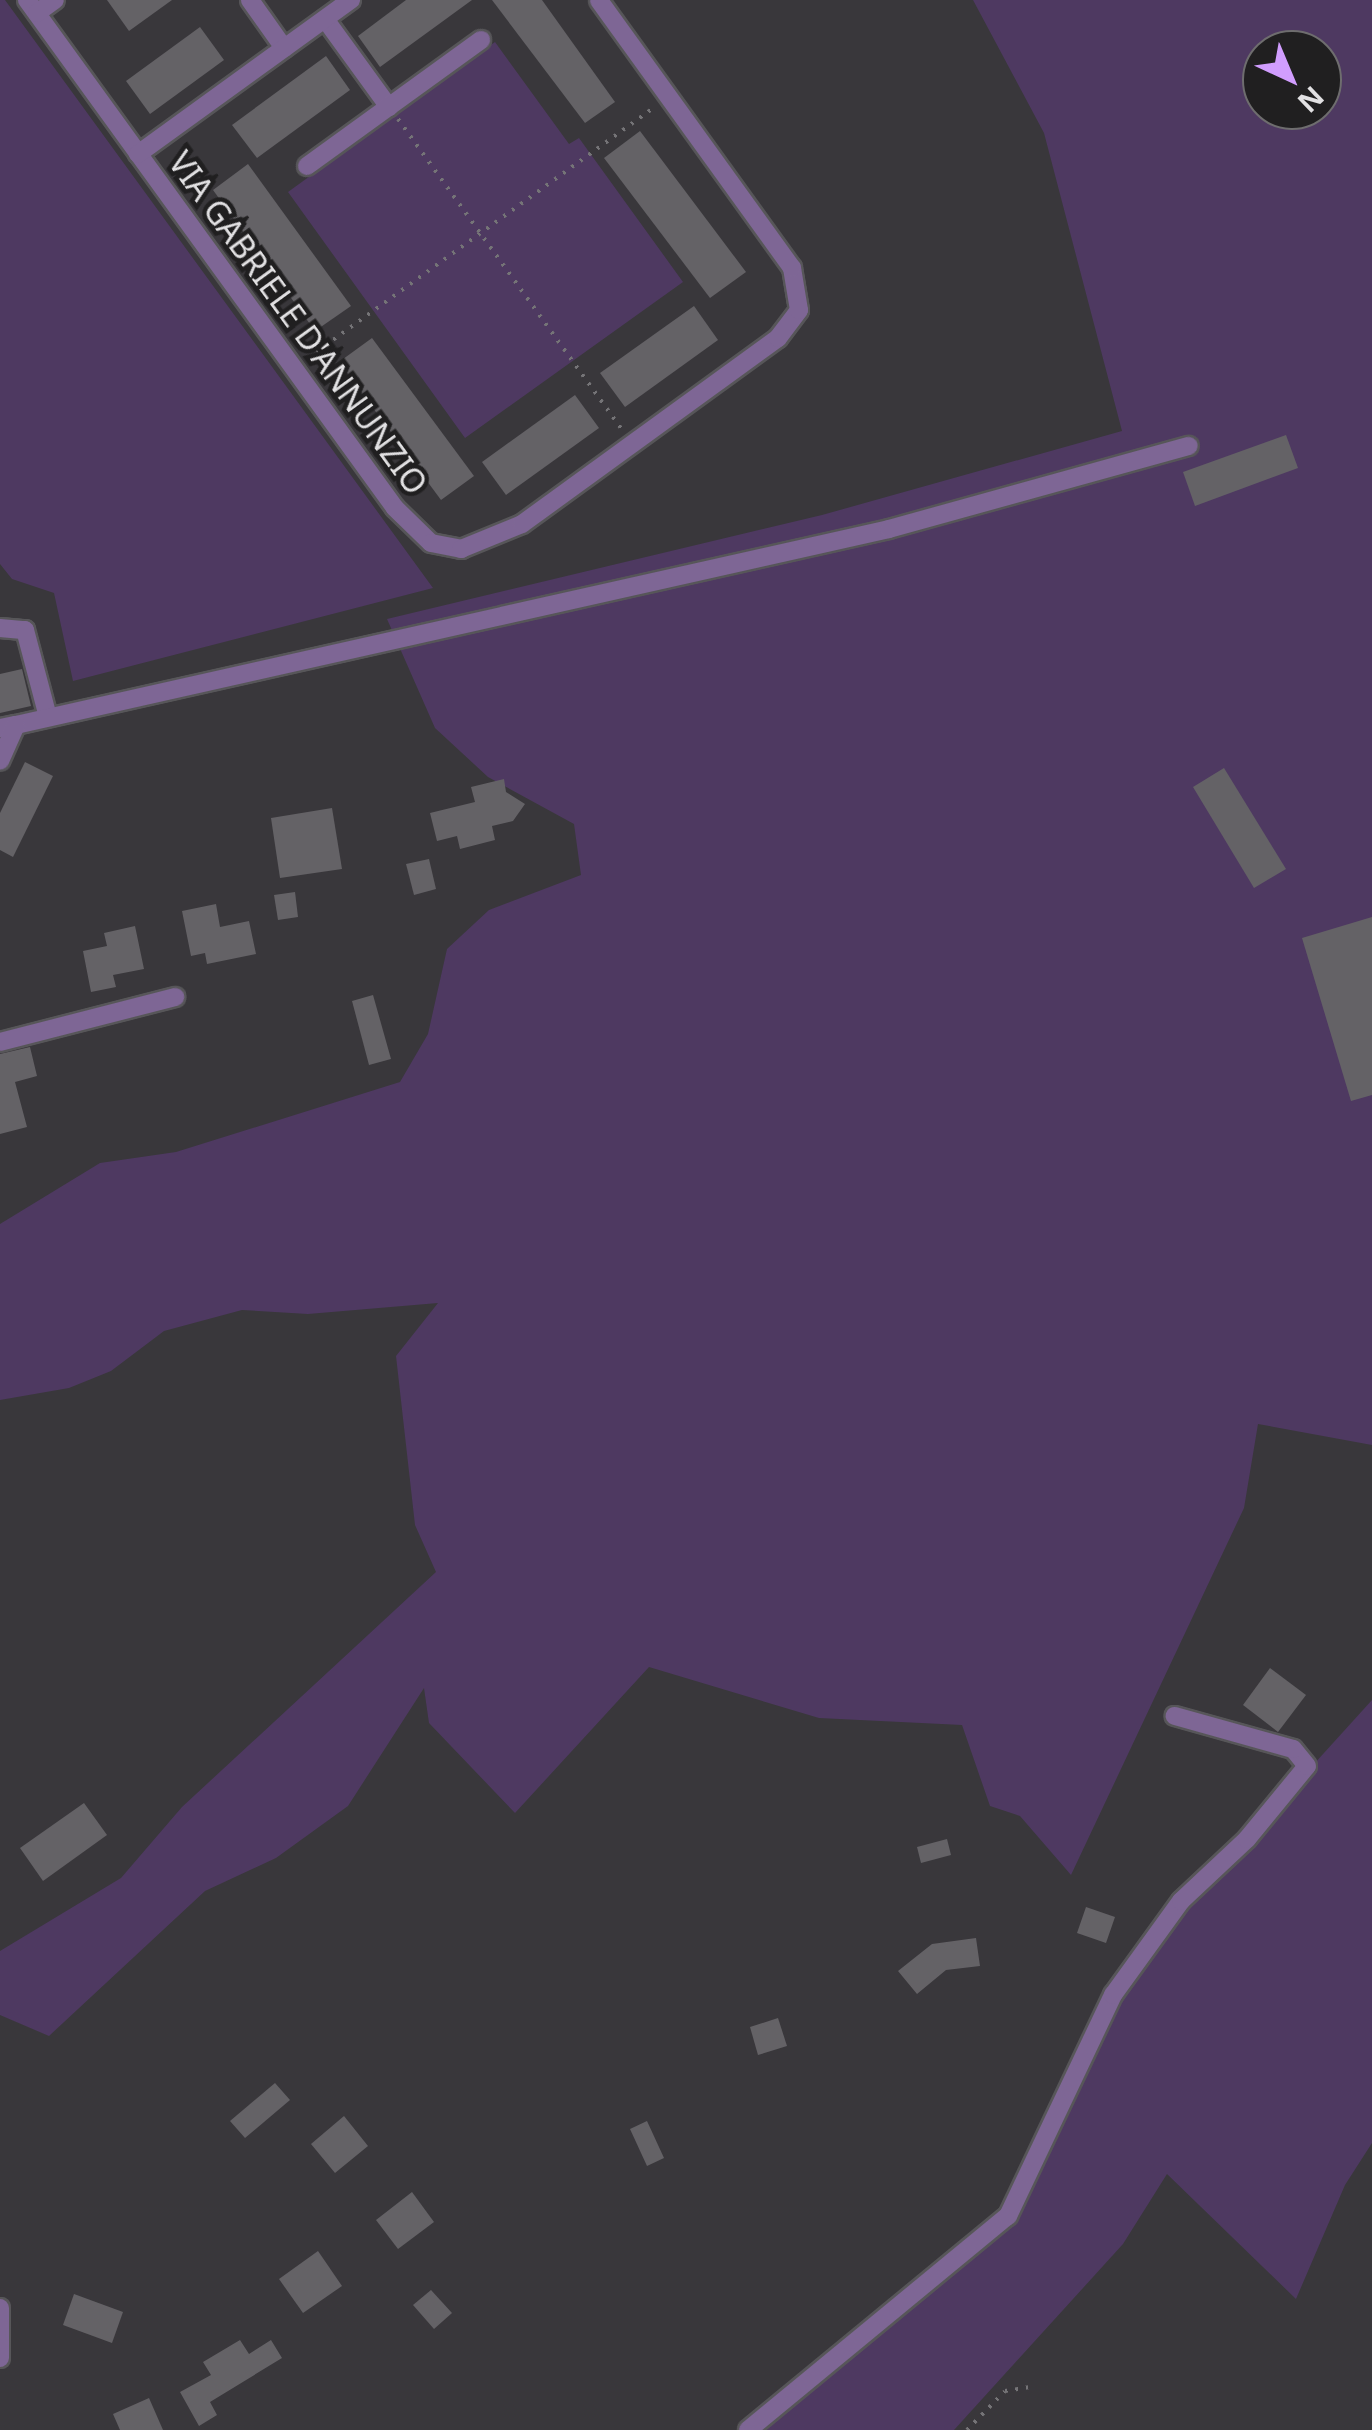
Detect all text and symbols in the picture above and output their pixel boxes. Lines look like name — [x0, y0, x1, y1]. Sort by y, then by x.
north arrow — [1242, 30, 1342, 130]
text: N — [1290, 79, 1333, 122]
street label: VIA GABRIELE D'ANNUNZIO — [161, 144, 435, 502]

